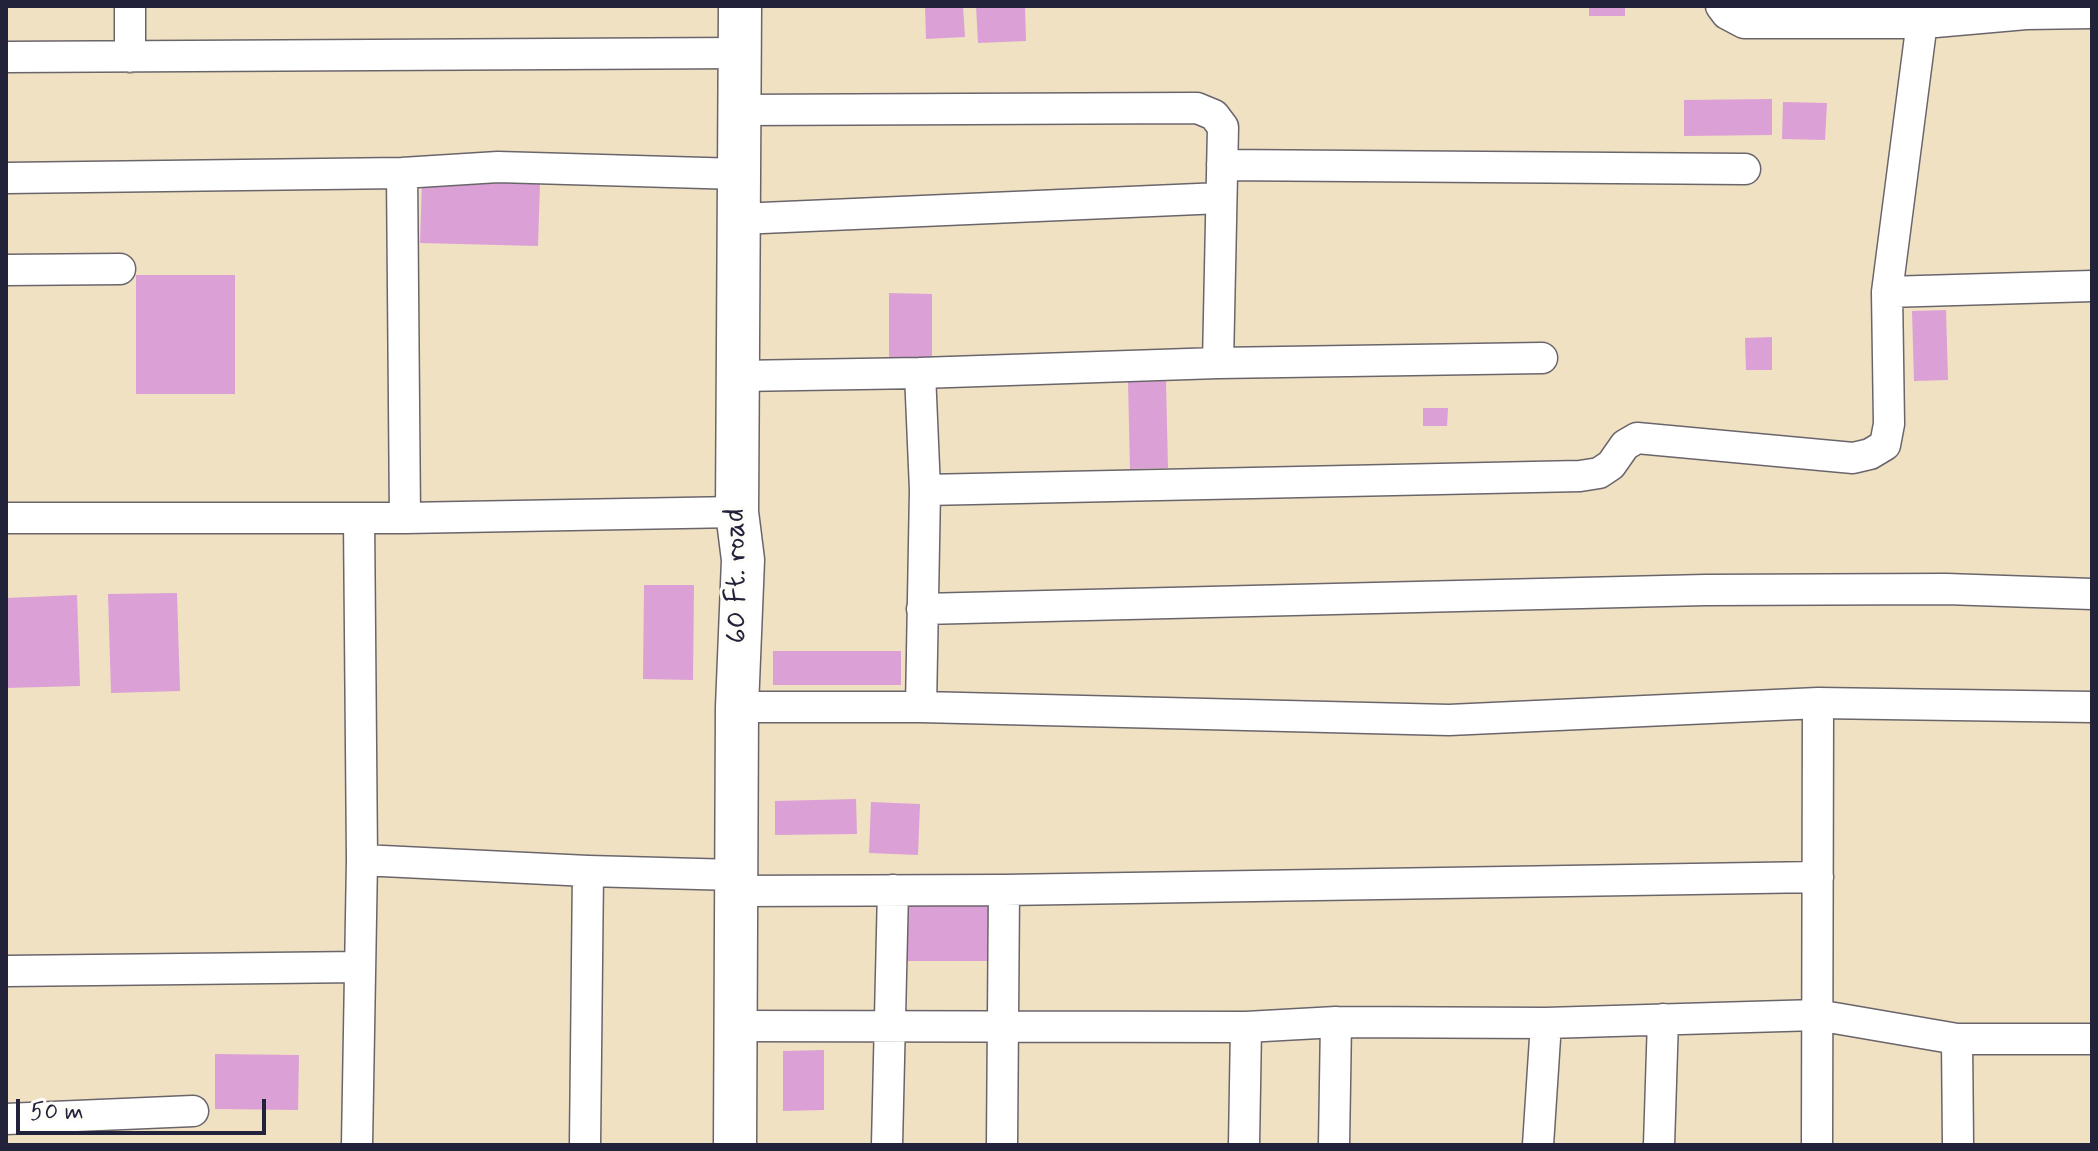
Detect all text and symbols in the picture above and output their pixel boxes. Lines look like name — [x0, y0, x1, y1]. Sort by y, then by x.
street label: 60 Ft. road — [719, 508, 757, 644]
scale bar — [20, 1083, 270, 1133]
text: 50 m — [30, 1097, 84, 1128]

